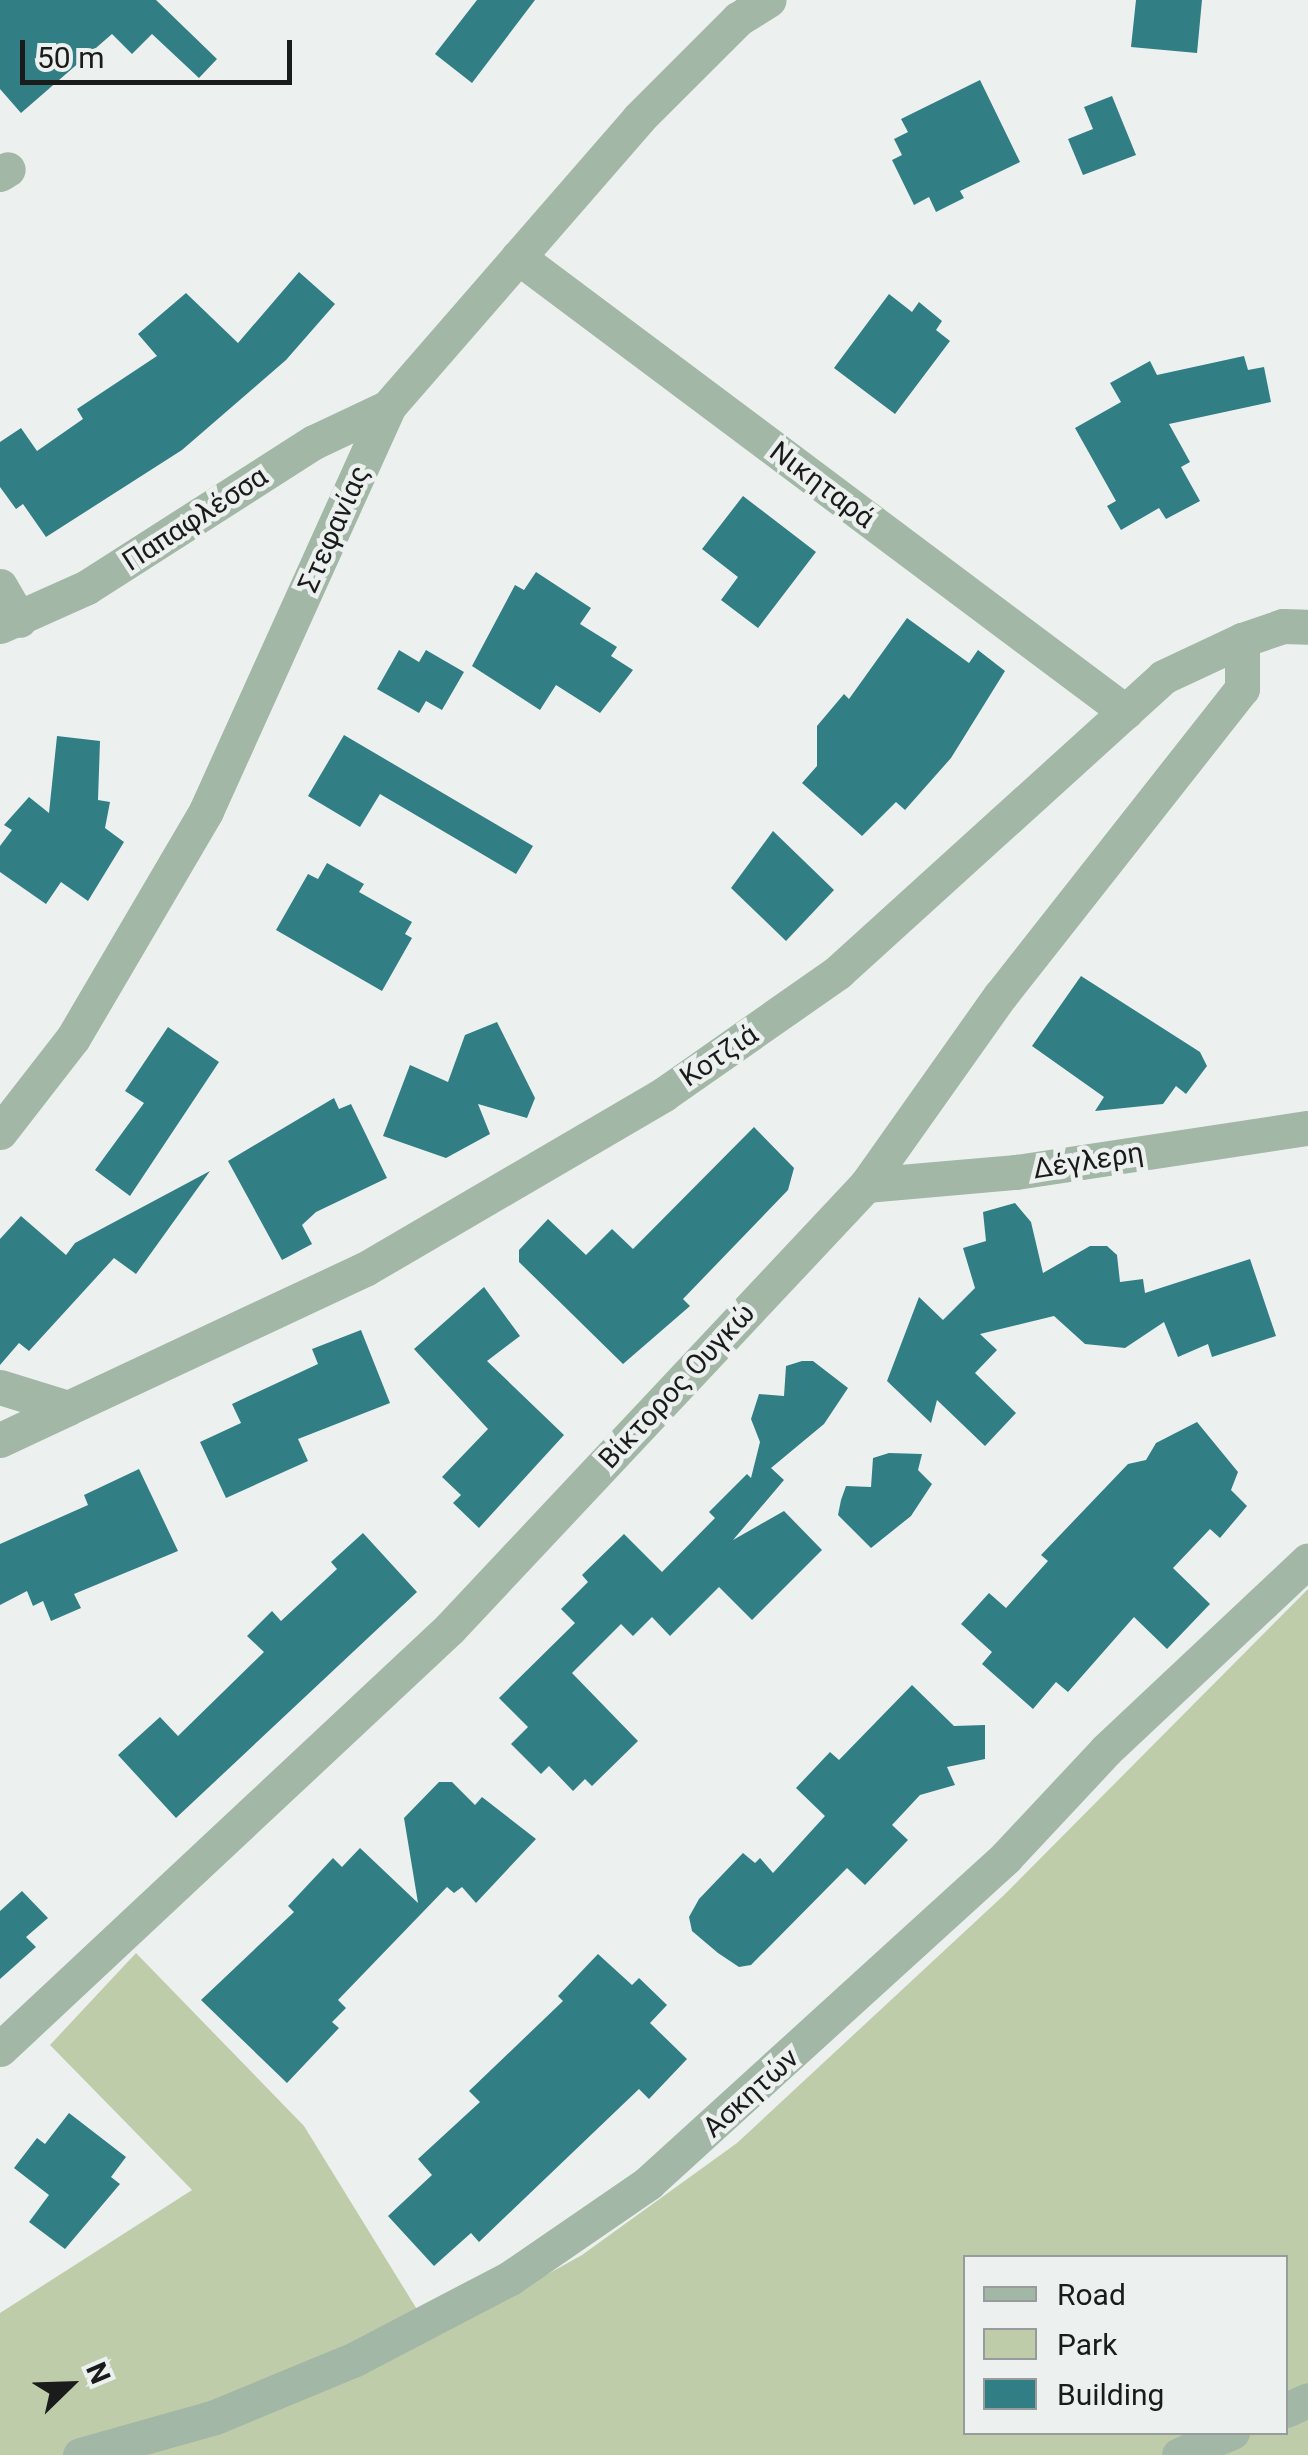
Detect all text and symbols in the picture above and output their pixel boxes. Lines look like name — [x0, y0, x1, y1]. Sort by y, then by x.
scale bar — [25, 20, 298, 82]
text: 50 m — [37, 40, 104, 75]
street label: Νικηταρά — [763, 435, 881, 535]
street label: Παπαφλέσσα — [116, 460, 274, 578]
street label: Στεφανίας — [291, 461, 377, 597]
street label: Κοτζιά — [674, 1018, 764, 1094]
street label: Δέγλερη — [1030, 1136, 1146, 1186]
street label: Βίκτορος Ουγκώ — [592, 1296, 762, 1476]
street label: Ασκητών — [696, 2041, 806, 2145]
legend — [963, 2255, 1288, 2435]
text: Road — [1057, 2277, 1126, 2312]
text: Park — [1057, 2327, 1117, 2362]
north arrow — [20, 2335, 120, 2435]
text: N — [79, 2358, 117, 2389]
text: Building — [1057, 2377, 1164, 2412]

